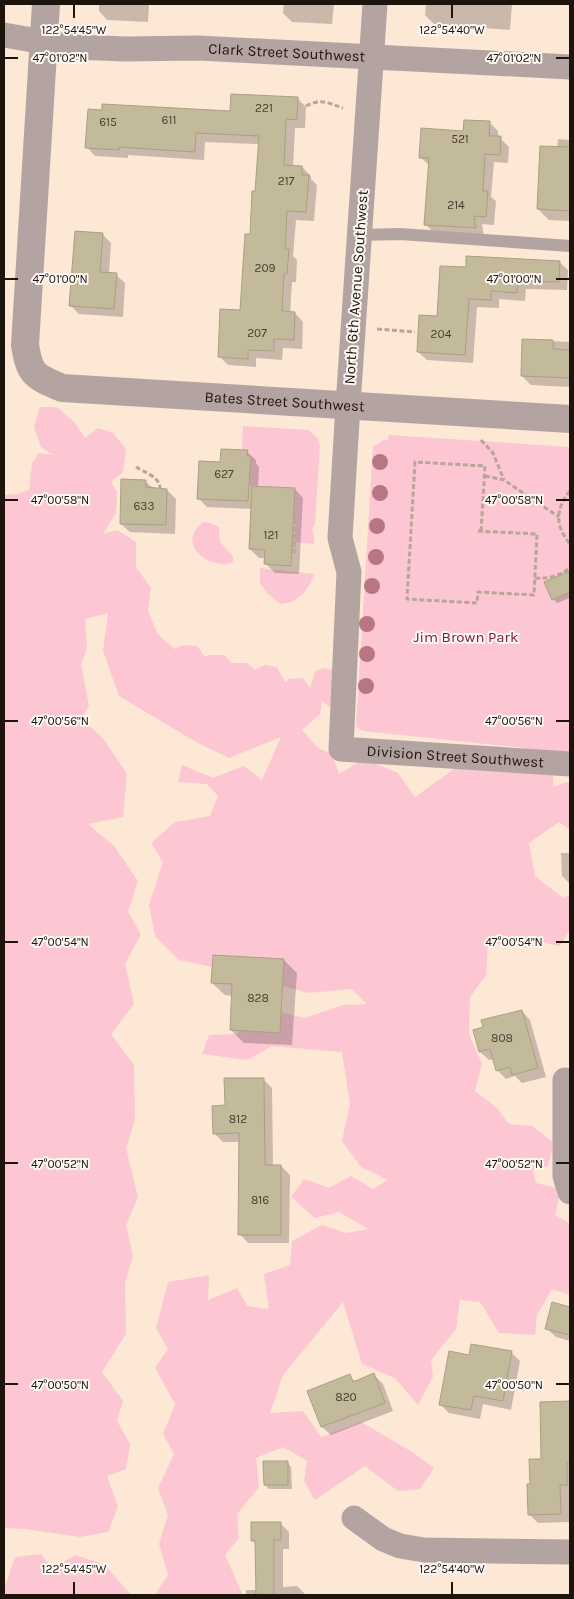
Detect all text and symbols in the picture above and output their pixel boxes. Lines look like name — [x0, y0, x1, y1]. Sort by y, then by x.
text: 122°54'45"W — [42, 23, 107, 37]
text: 122°54'40"W — [419, 23, 485, 37]
street label: Clark Street Southwest — [208, 40, 366, 66]
text: 47°01'02"N — [32, 51, 88, 65]
text: 47°01'02"N — [486, 51, 542, 65]
house number: 221 — [255, 101, 273, 115]
house number: 611 — [162, 113, 176, 127]
house number: 615 — [99, 115, 117, 129]
house number: 521 — [451, 132, 469, 146]
house number: 217 — [278, 174, 295, 188]
street label: North 6th Avenue Southwest — [340, 189, 372, 385]
house number: 214 — [447, 198, 465, 212]
house number: 209 — [254, 261, 276, 275]
text: 47°01'00"N — [32, 272, 88, 286]
text: 47°01'00"N — [486, 272, 542, 286]
house number: 207 — [247, 326, 267, 340]
house number: 204 — [431, 327, 452, 341]
street label: Bates Street Southwest — [204, 388, 366, 415]
house number: 627 — [214, 467, 234, 481]
text: 47°00'58"N — [31, 493, 89, 507]
text: 47°00'58"N — [485, 493, 543, 507]
house number: 633 — [133, 499, 155, 513]
house number: 121 — [264, 528, 278, 542]
park label: Jim Brown Park — [414, 628, 518, 646]
text: 47°00'56"N — [31, 714, 89, 728]
text: 47°00'56"N — [485, 714, 543, 728]
street label: Division Street Southwest — [366, 742, 545, 771]
text: 47°00'54"N — [31, 935, 89, 949]
text: 47°00'54"N — [485, 935, 543, 949]
house number: 828 — [247, 991, 269, 1005]
house number: 808 — [491, 1031, 513, 1045]
house number: 812 — [229, 1112, 247, 1126]
text: 47°00'52"N — [31, 1157, 89, 1171]
text: 47°00'52"N — [485, 1157, 543, 1171]
house number: 816 — [251, 1193, 269, 1207]
text: 47°00'50"N — [31, 1378, 89, 1392]
text: 47°00'50"N — [485, 1378, 543, 1392]
house number: 820 — [335, 1390, 357, 1404]
text: 122°54'45"W — [42, 1562, 107, 1576]
text: 122°54'40"W — [419, 1562, 485, 1576]

